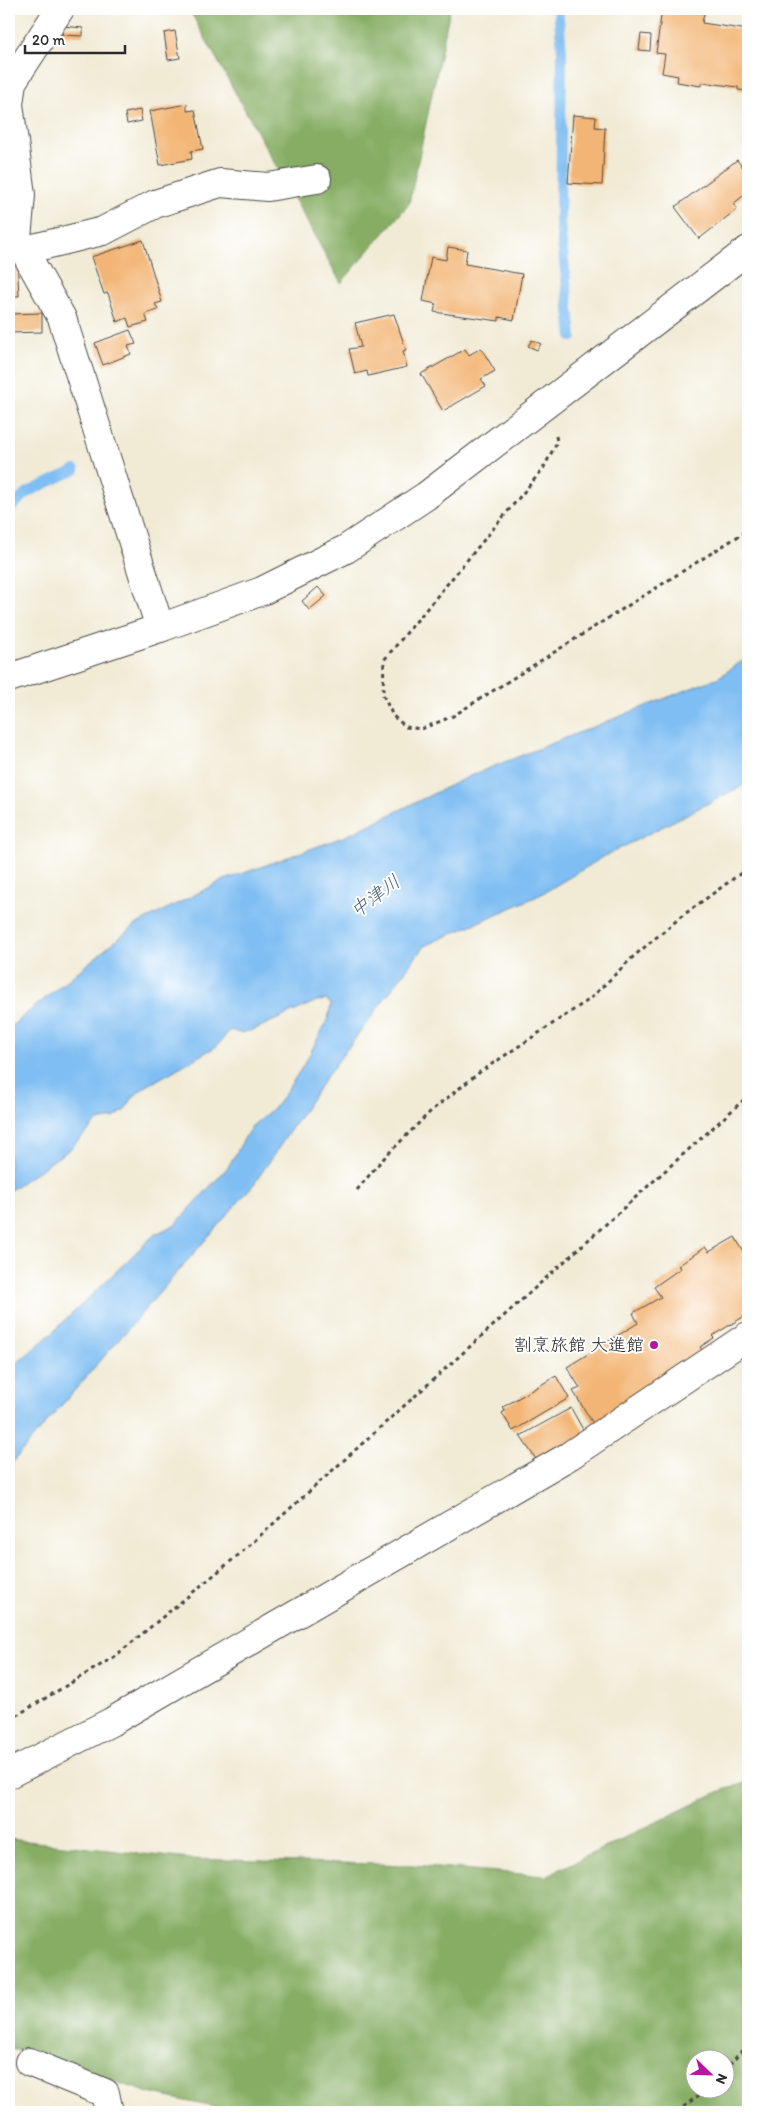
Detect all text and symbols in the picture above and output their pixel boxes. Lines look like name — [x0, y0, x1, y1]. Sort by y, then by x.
scale bar — [25, 22, 125, 54]
text: 20 m — [32, 31, 66, 49]
water label: 中津川 — [345, 870, 405, 922]
place label: 割烹旅館 大進館 — [514, 1334, 644, 1356]
marker: 割烹旅館 大進館 — [648, 1339, 660, 1351]
north arrow — [684, 2048, 734, 2098]
text: N — [712, 2071, 731, 2087]

